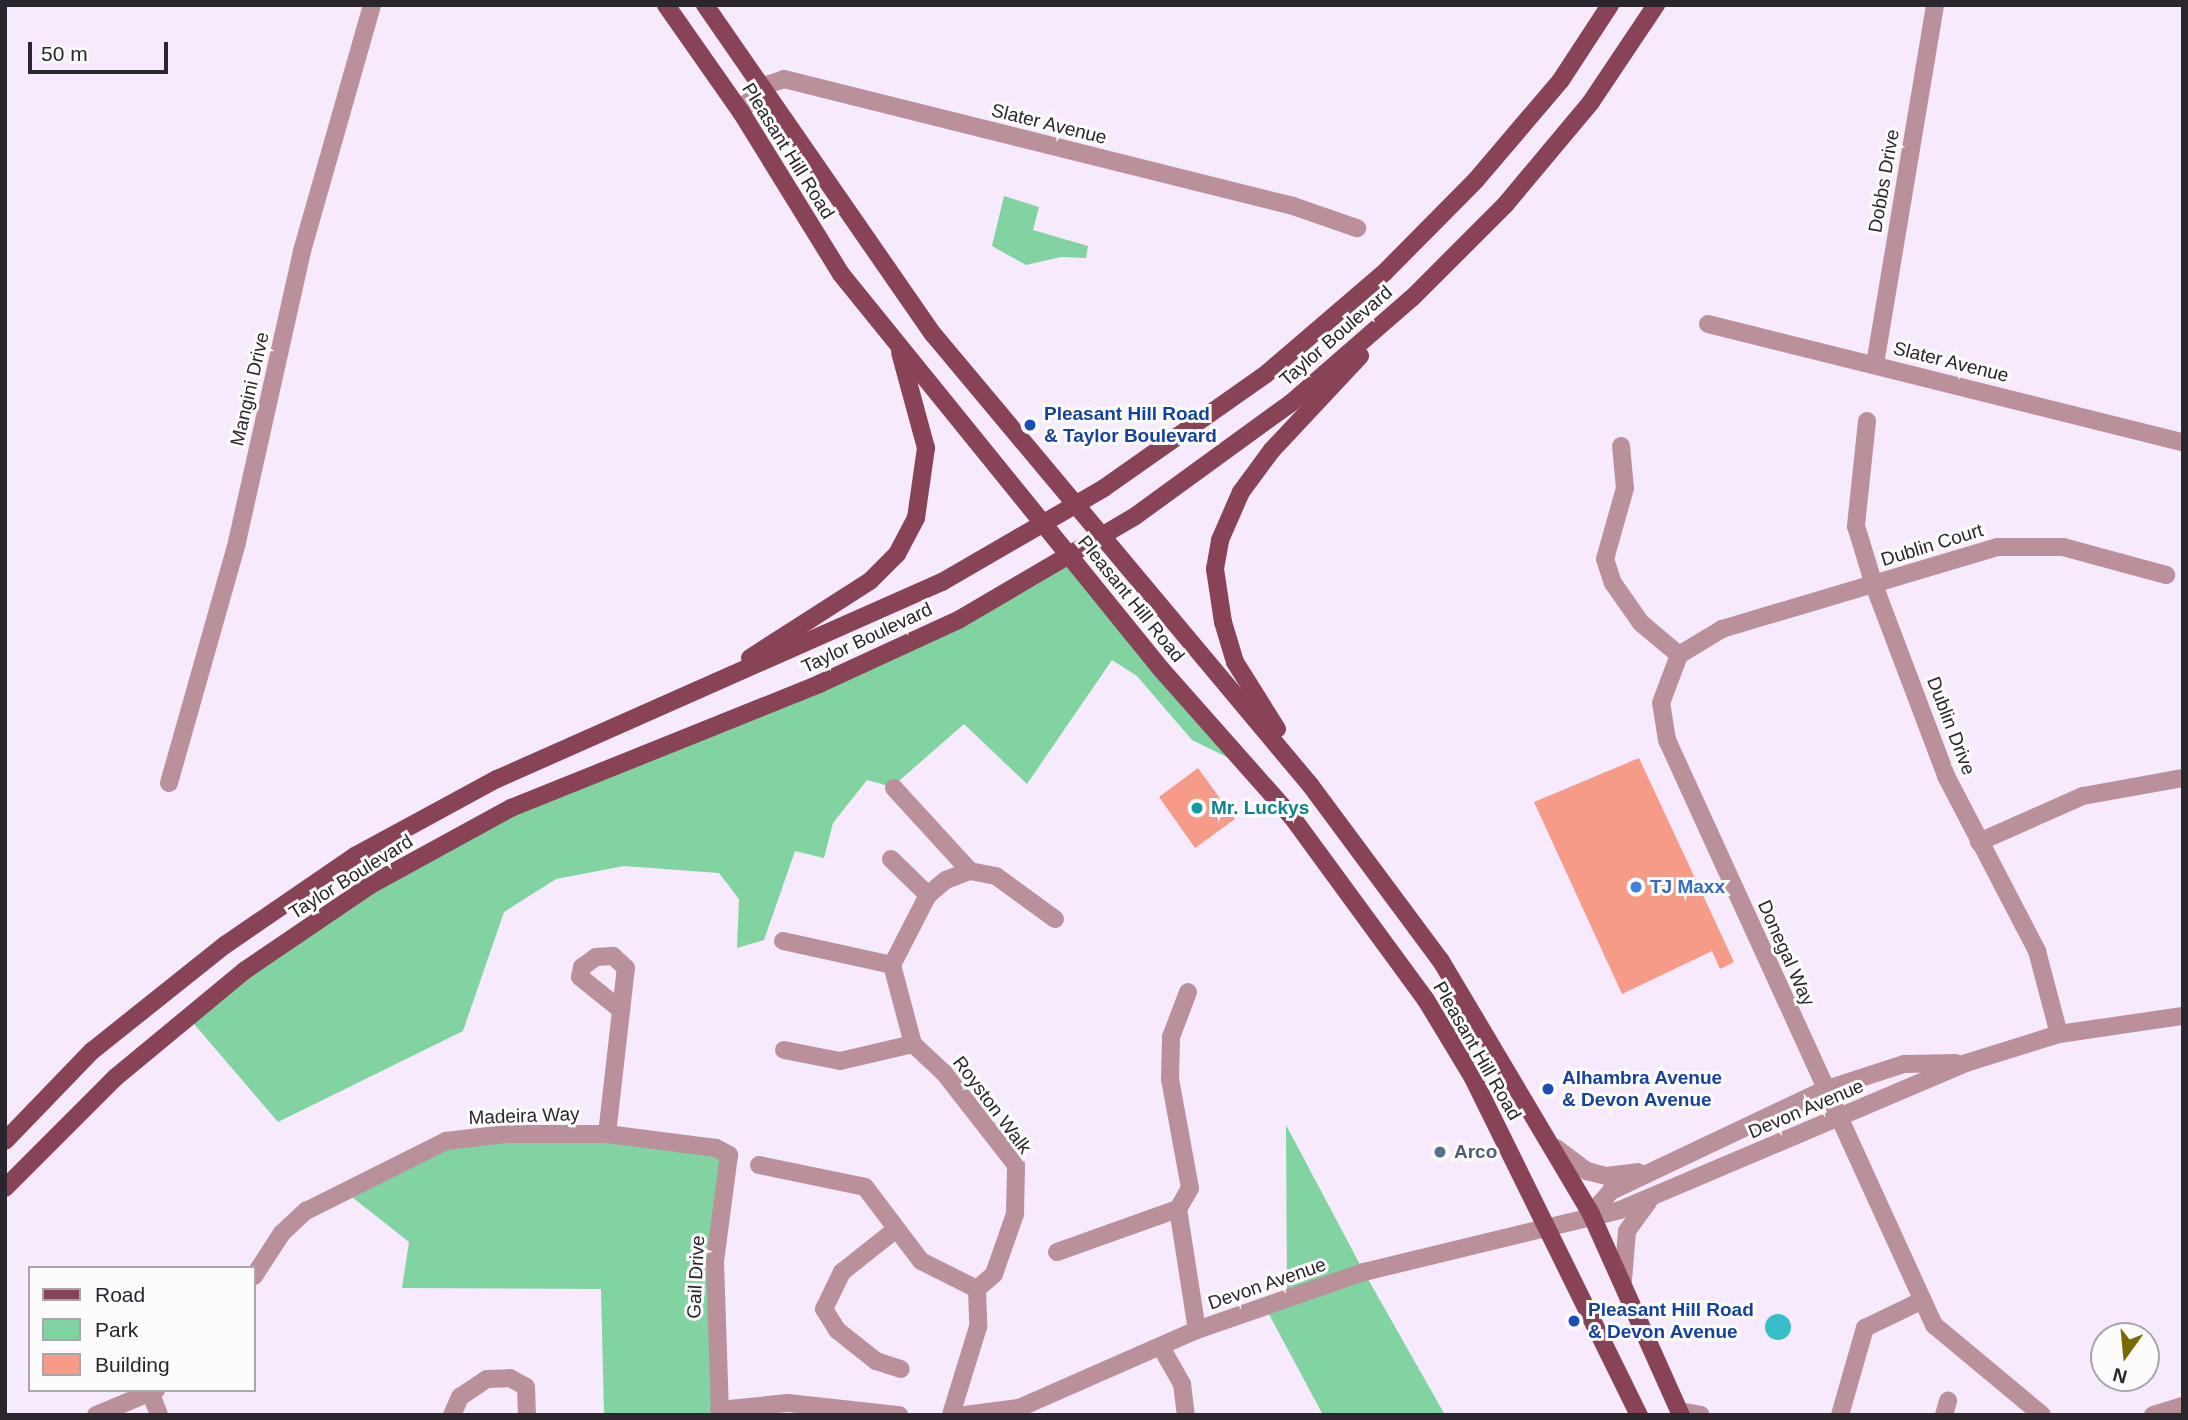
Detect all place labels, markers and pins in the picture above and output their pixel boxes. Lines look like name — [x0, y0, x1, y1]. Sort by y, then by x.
place label: Pleasant Hill Road & Taylor Boulevard — [1044, 403, 1217, 447]
marker: Pleasant Hill Road & Taylor Boulevard — [1022, 417, 1038, 433]
place label: Mr. Luckys — [1211, 797, 1309, 819]
marker: Mr. Luckys — [1189, 800, 1205, 816]
place label: TJ Maxx — [1650, 876, 1725, 898]
marker: TJ Maxx — [1628, 879, 1644, 895]
place label: Alhambra Avenue & Devon Avenue — [1562, 1067, 1723, 1111]
marker: Alhambra Avenue & Devon Avenue — [1540, 1081, 1556, 1097]
place label: Arco — [1454, 1141, 1497, 1163]
marker: Arco — [1432, 1144, 1448, 1160]
place label: Pleasant Hill Road & Devon Avenue — [1588, 1299, 1754, 1343]
marker: Pleasant Hill Road & Devon Avenue — [1566, 1313, 1582, 1329]

